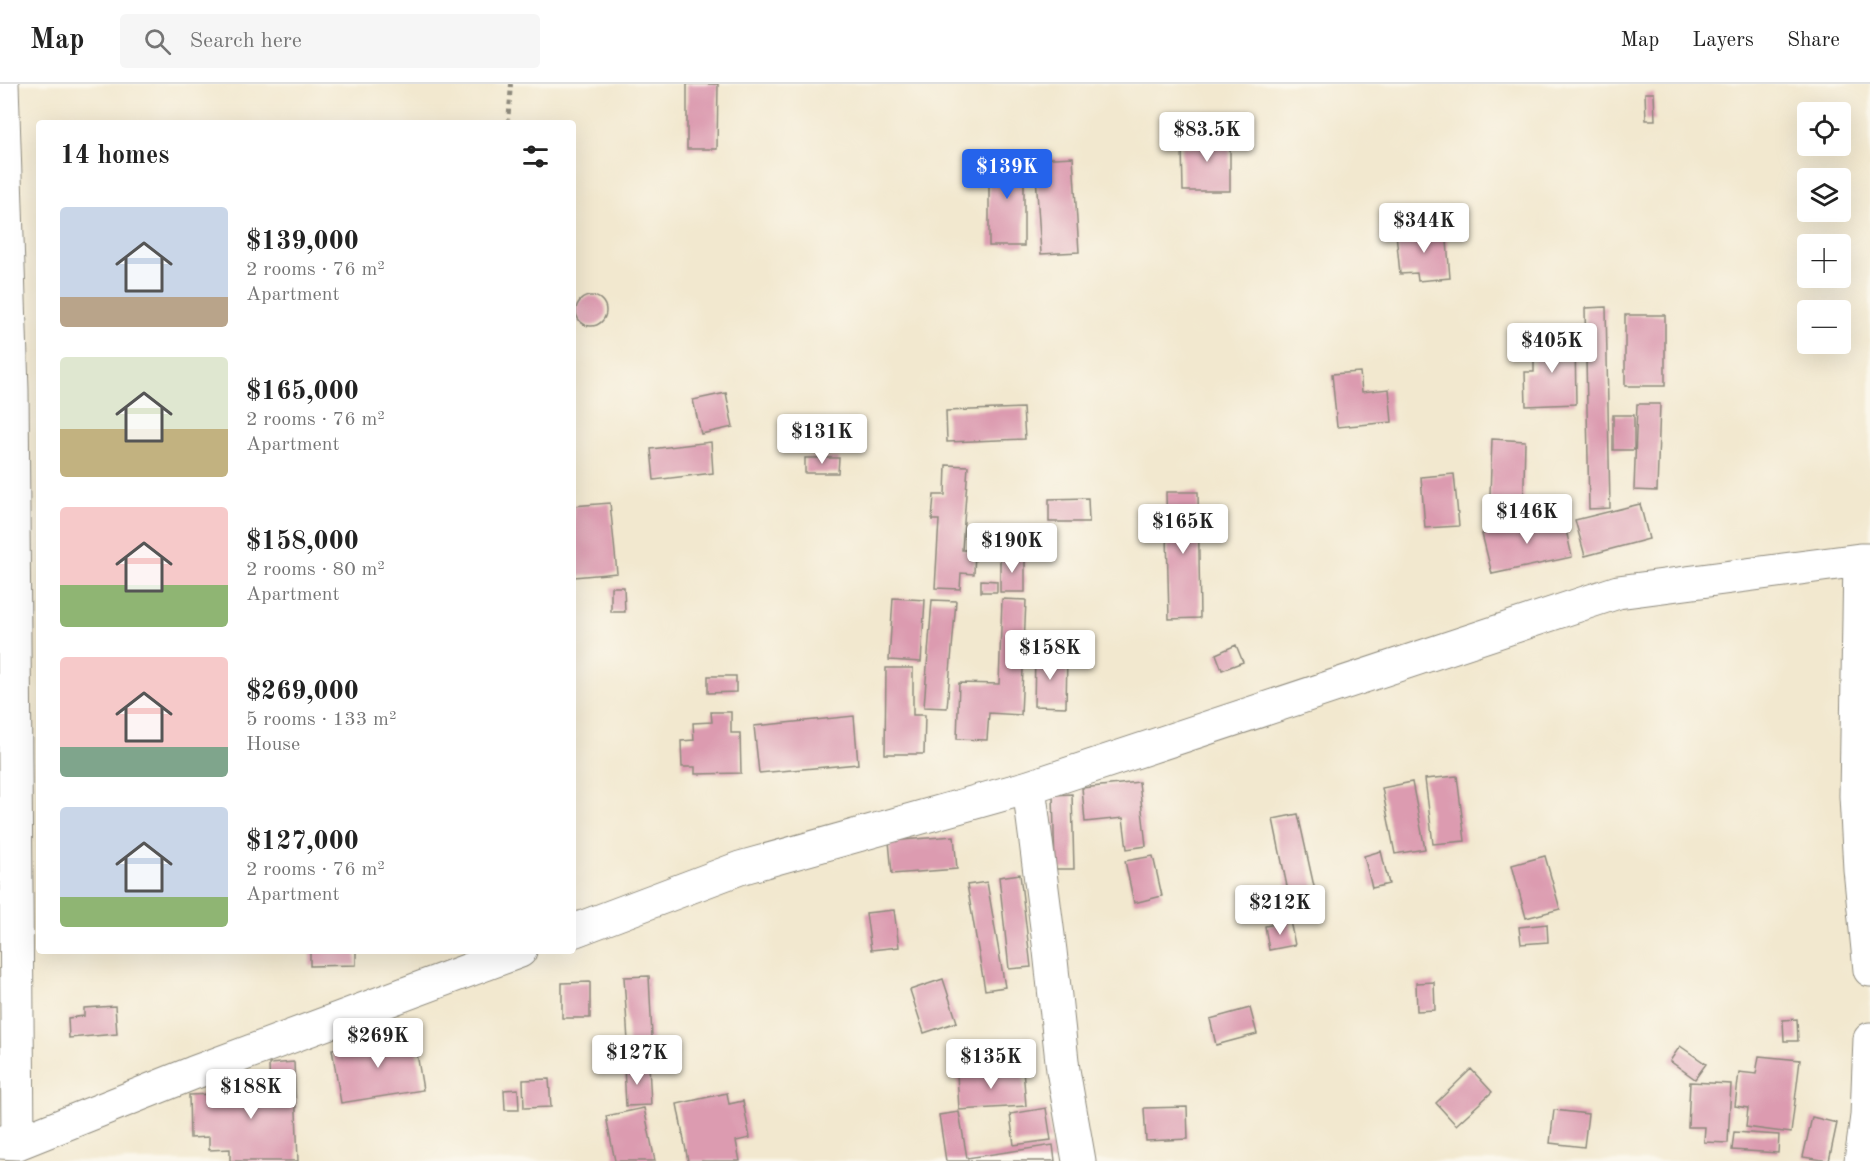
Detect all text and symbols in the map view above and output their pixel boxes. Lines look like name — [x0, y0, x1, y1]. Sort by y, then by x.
search box — [120, 14, 540, 68]
icon: search — [141, 25, 174, 58]
text: Map — [30, 27, 84, 55]
text: Search here — [189, 30, 302, 52]
text: Map — [1620, 30, 1659, 51]
text: Layers — [1692, 30, 1754, 51]
text: Share — [1787, 30, 1840, 51]
map controls — [1797, 102, 1851, 354]
button: locate — [1797, 102, 1851, 156]
pin: $83.5K — [1158, 112, 1256, 163]
text: $83.5K — [1173, 121, 1241, 141]
icon: filters — [519, 140, 552, 173]
text: 14 homes — [60, 143, 169, 169]
pin: $139K — [965, 149, 1049, 200]
text: $139K — [976, 158, 1038, 178]
button: layers — [1797, 168, 1851, 222]
pin: $344K — [1382, 203, 1466, 254]
text: $344K — [1393, 212, 1455, 232]
text: $139,000 — [246, 229, 359, 255]
icon: home — [108, 231, 180, 303]
button: + — [1797, 234, 1851, 288]
text: 2 rooms · 76 m² — [246, 260, 385, 280]
text: Apartment — [246, 285, 340, 305]
button: − — [1797, 300, 1851, 354]
pin: $405K — [1510, 323, 1594, 374]
text: $405K — [1521, 332, 1583, 352]
text: $165,000 — [246, 379, 359, 405]
icon: home — [108, 381, 180, 453]
text: 2 rooms · 76 m² — [246, 410, 385, 430]
pin: $131K — [780, 414, 864, 465]
text: $131K — [791, 423, 853, 443]
text: Apartment — [246, 435, 340, 455]
pin: $146K — [1485, 494, 1569, 545]
text: $146K — [1496, 503, 1558, 523]
pin: $165K — [1141, 504, 1225, 555]
text: $165K — [1152, 513, 1214, 533]
pin: $190K — [970, 523, 1054, 574]
text: $158,000 — [246, 529, 359, 555]
icon: home — [108, 531, 180, 603]
text: $190K — [981, 532, 1043, 552]
text: 2 rooms · 80 m² — [246, 560, 385, 580]
text: Apartment — [246, 585, 340, 605]
pin: $158K — [1008, 630, 1092, 681]
text: $158K — [1019, 639, 1081, 659]
text: $269,000 — [246, 679, 359, 705]
icon: home — [108, 681, 180, 753]
text: 5 rooms · 133 m² — [246, 710, 396, 730]
text: House — [246, 735, 300, 755]
text: $127,000 — [246, 829, 359, 855]
icon: home — [108, 831, 180, 903]
text: 2 rooms · 76 m² — [246, 860, 385, 880]
text: Apartment — [246, 885, 340, 905]
pin: $212K — [1238, 885, 1322, 936]
text: $212K — [1249, 894, 1311, 914]
pin: $269K — [336, 1018, 420, 1069]
text: $269K — [347, 1027, 409, 1047]
pin: $127K — [595, 1035, 679, 1086]
pin: $135K — [949, 1039, 1033, 1090]
text: $127K — [606, 1044, 668, 1064]
text: $135K — [960, 1048, 1022, 1068]
pin: $188K — [209, 1069, 293, 1120]
text: $188K — [220, 1078, 282, 1098]

